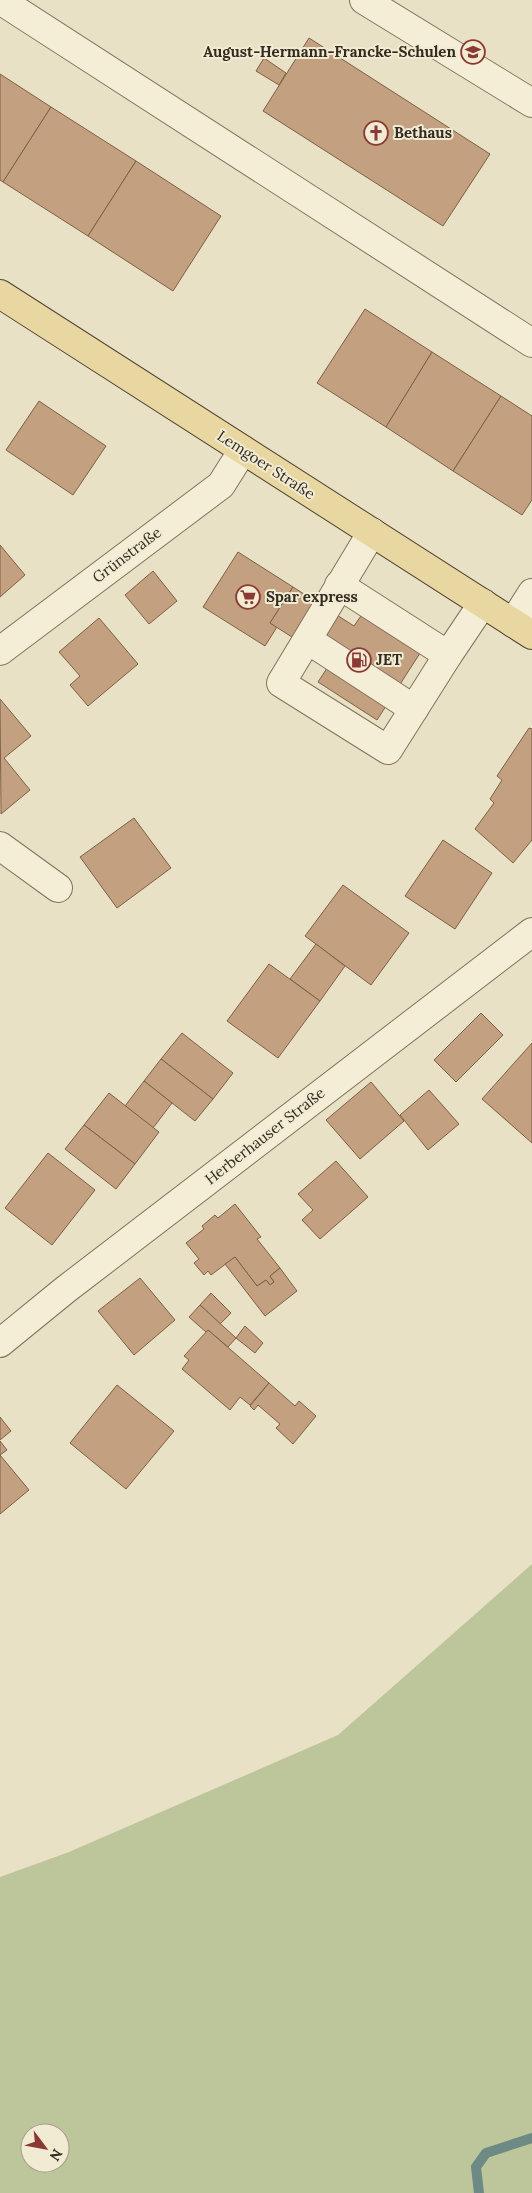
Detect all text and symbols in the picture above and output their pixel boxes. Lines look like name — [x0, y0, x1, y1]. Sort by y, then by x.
school or university icon: August-Hermann-Francke-Schulen — [460, 39, 486, 65]
place label: August-Hermann-Francke-Schulen — [203, 42, 456, 61]
church icon: Bethaus — [363, 120, 389, 146]
place label: Bethaus — [394, 123, 452, 142]
street label: Lemgoer Straße — [214, 426, 319, 503]
street label: Grünstraße — [89, 523, 165, 587]
supermarket icon: Spar express — [235, 584, 261, 610]
place label: Spar express — [266, 587, 358, 606]
fuel station icon: JET — [346, 647, 372, 673]
place label: JET — [376, 650, 402, 669]
street label: Herberhauser Straße — [201, 1083, 328, 1188]
north arrow — [20, 2123, 70, 2173]
text: N — [45, 2146, 67, 2164]

